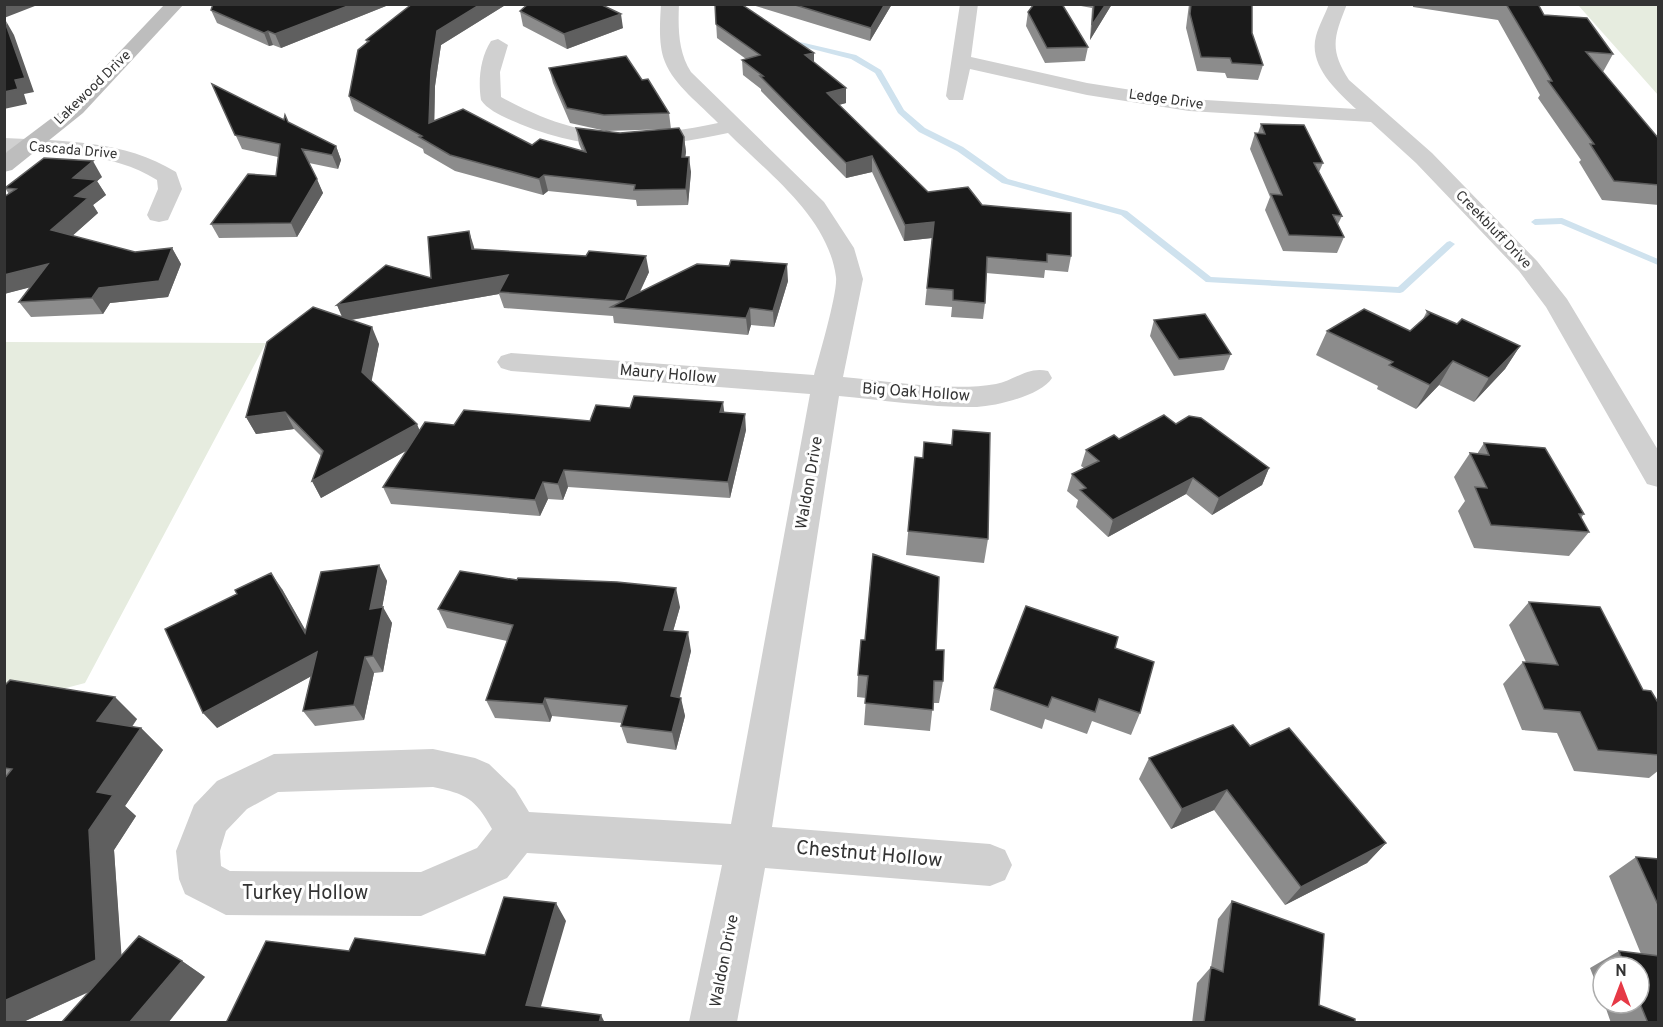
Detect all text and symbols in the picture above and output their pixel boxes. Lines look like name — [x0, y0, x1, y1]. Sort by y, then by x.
street label: Lakewood Drive — [51, 47, 135, 129]
street label: Ledge Drive — [1128, 86, 1204, 114]
street label: Cascada Drive — [28, 139, 118, 163]
street label: Creekbluff Drive — [1451, 187, 1535, 273]
street label: Maury Hollow — [619, 361, 717, 389]
street label: Big Oak Hollow — [861, 379, 971, 407]
street label: Waldon Drive — [792, 435, 828, 531]
street label: Chestnut Hollow — [795, 836, 943, 874]
street label: Turkey Hollow — [242, 881, 368, 907]
street label: Waldon Drive — [706, 913, 744, 1009]
north arrow — [1591, 955, 1651, 1015]
text: N — [1615, 962, 1627, 982]

